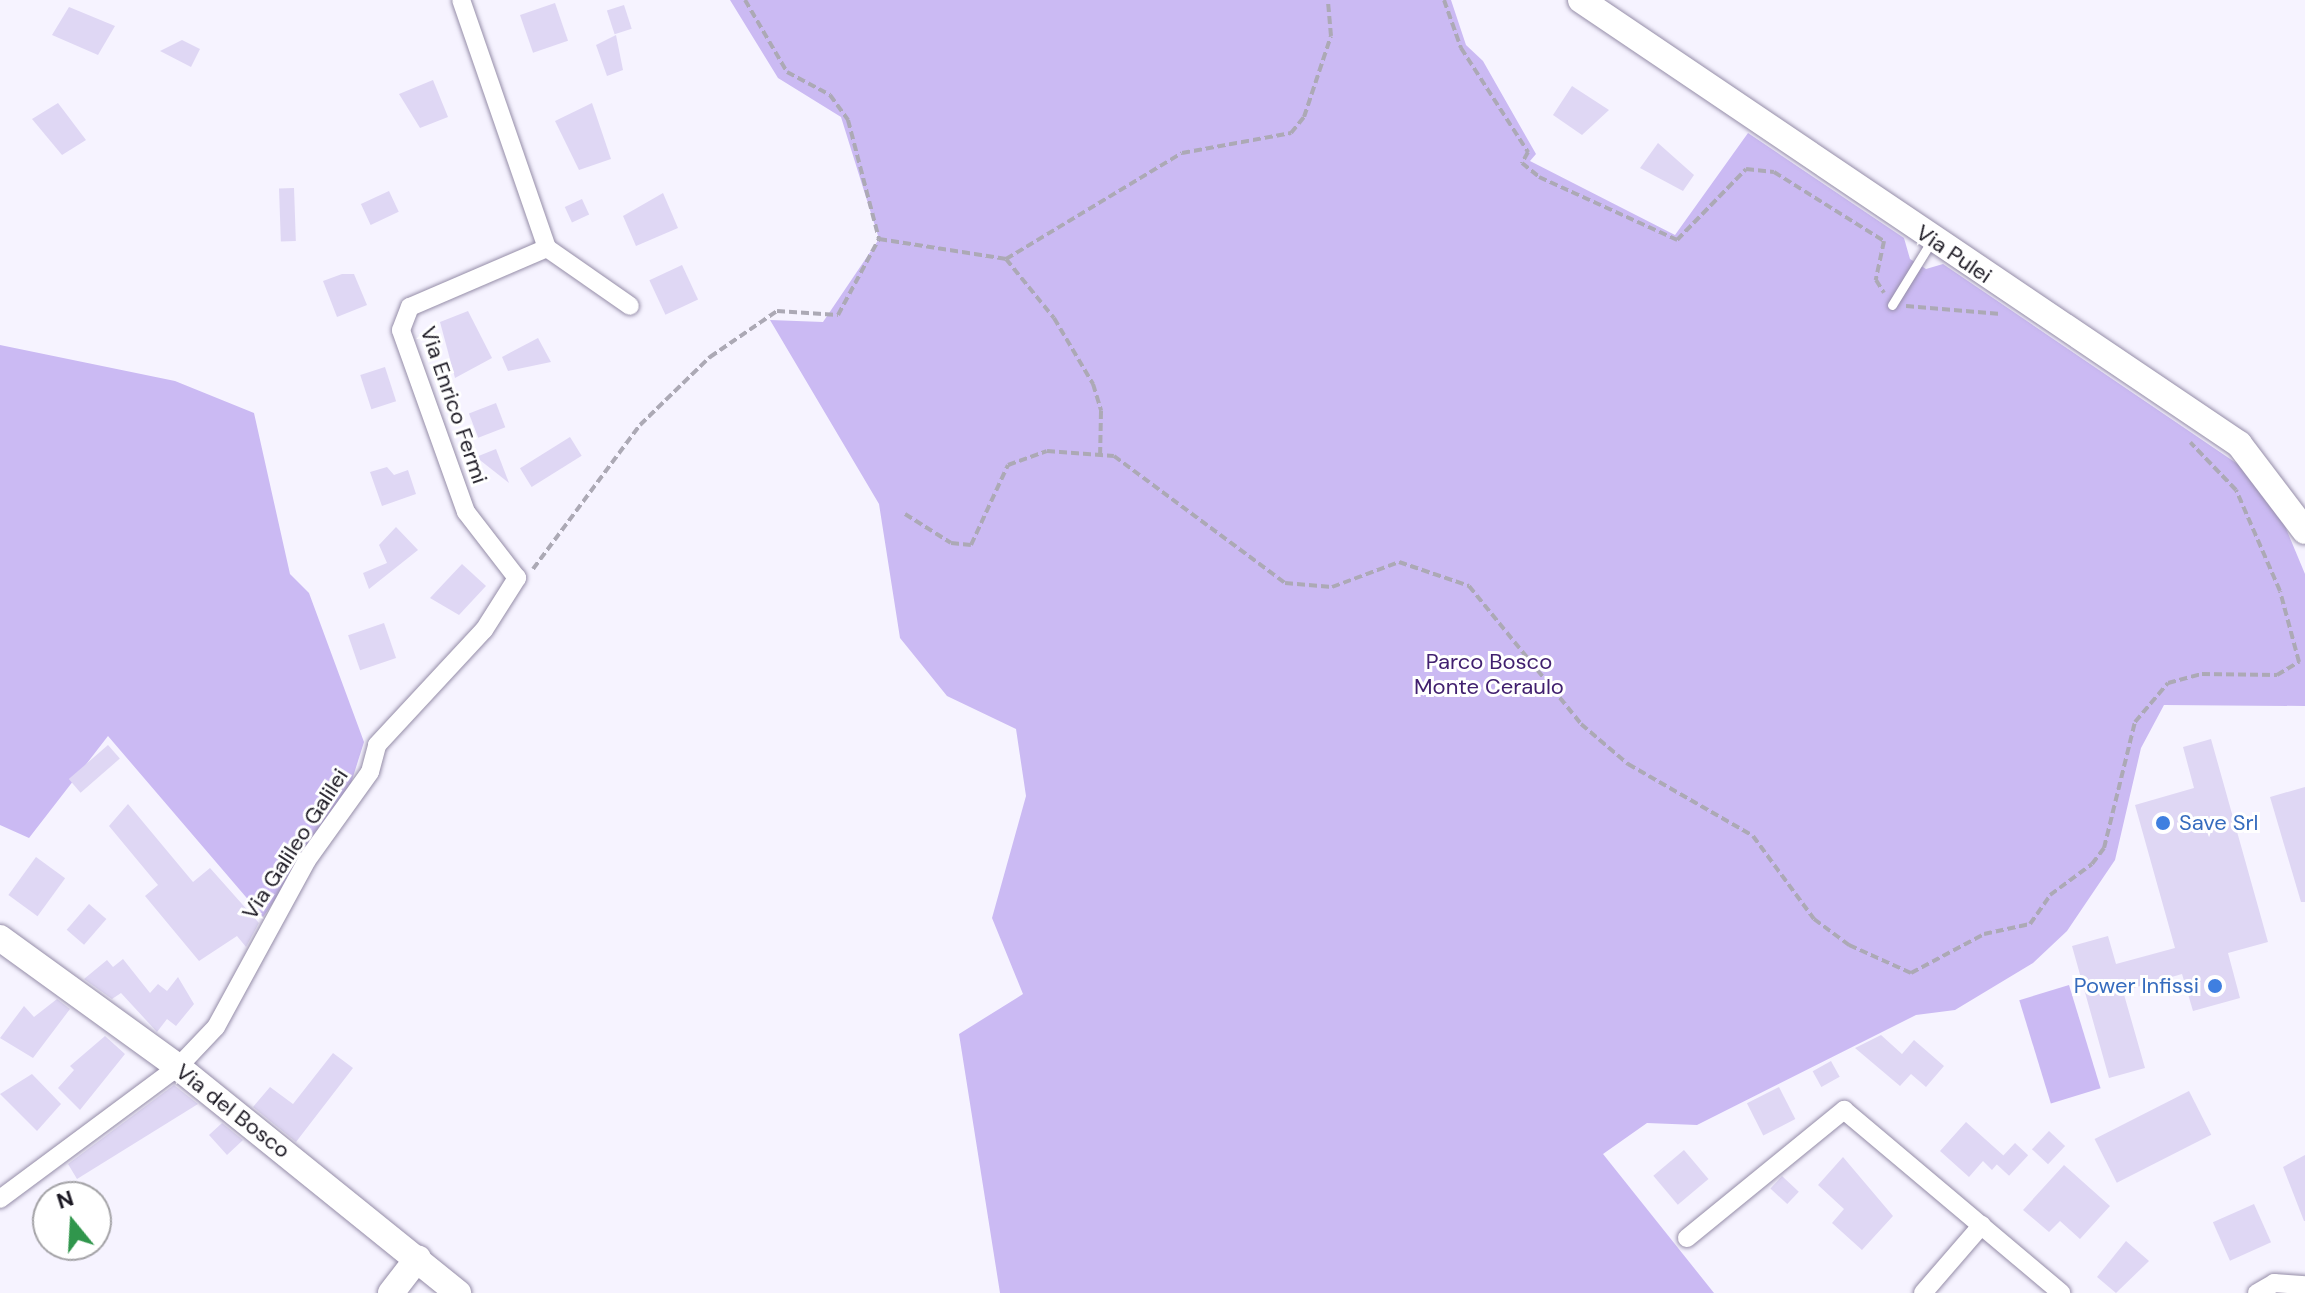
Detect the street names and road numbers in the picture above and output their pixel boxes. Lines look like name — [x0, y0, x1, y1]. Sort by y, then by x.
street label: Via Pulei — [1911, 219, 1997, 289]
street label: Via Enrico Fermi — [415, 323, 493, 487]
street label: Via Galileo Galilei — [236, 764, 354, 924]
street label: Via del Bosco — [171, 1058, 295, 1164]

